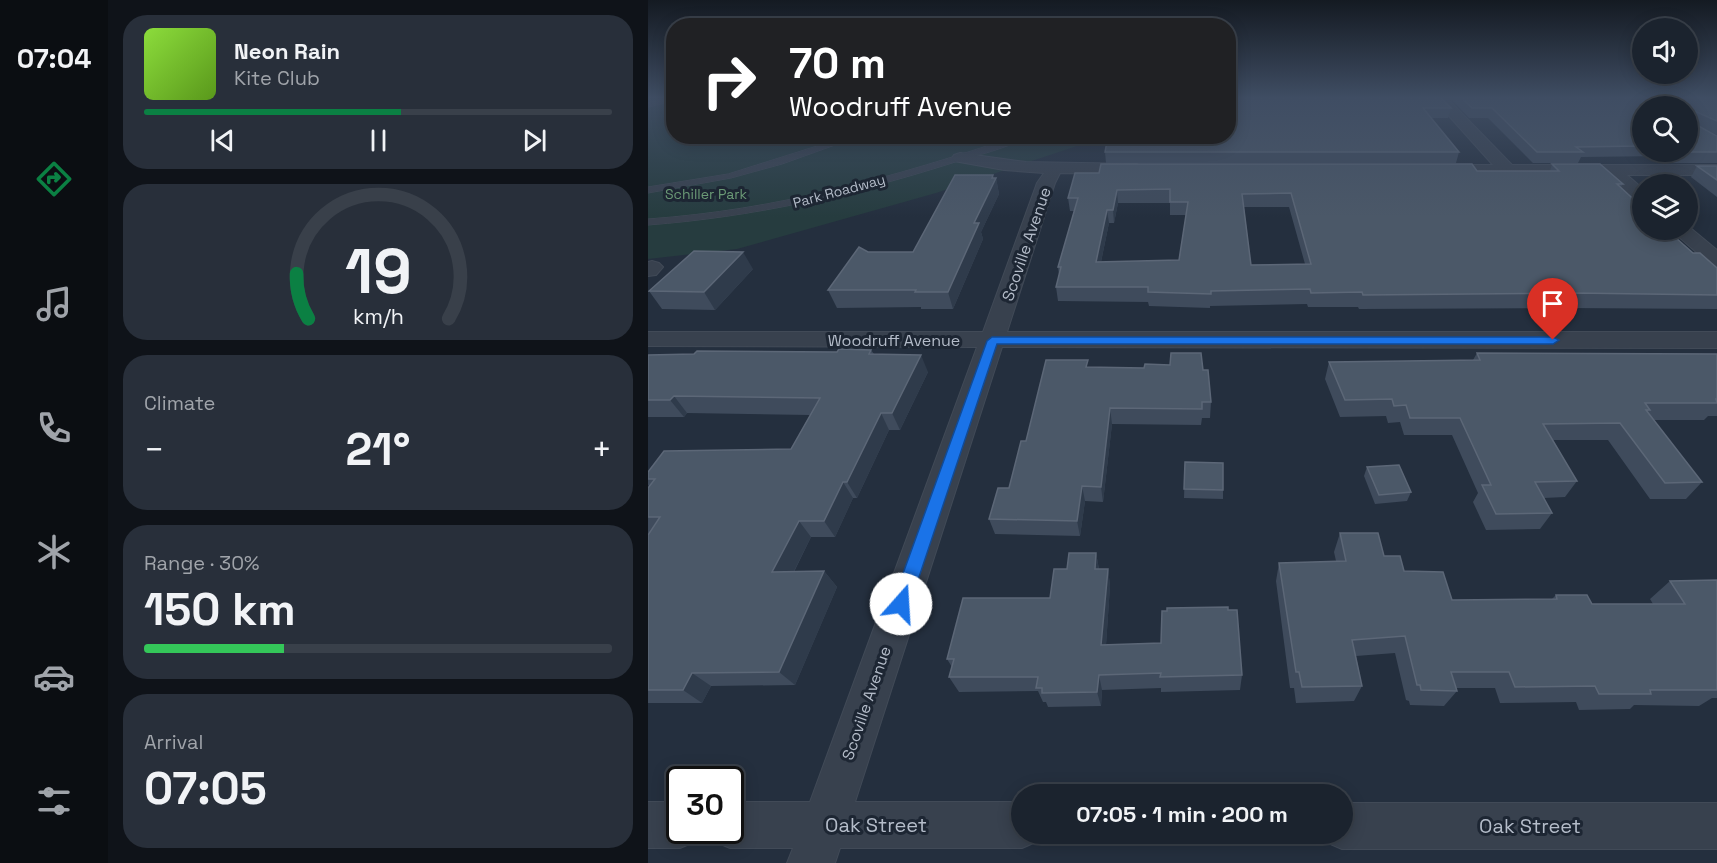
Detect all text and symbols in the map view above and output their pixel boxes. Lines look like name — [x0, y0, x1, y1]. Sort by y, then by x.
map controls — [1632, 18, 1698, 240]
button: sound — [1632, 18, 1698, 84]
text: Neon Rain — [234, 37, 340, 65]
text: 70 m — [789, 37, 886, 90]
text: 07:04 — [17, 41, 91, 76]
icon: right — [690, 42, 768, 120]
text: Kite Club — [234, 65, 320, 91]
text: Woodruff Avenue — [789, 89, 1012, 124]
button: search — [1632, 96, 1698, 162]
icon: previous — [206, 124, 239, 157]
icon: pause — [362, 124, 395, 157]
icon: next — [518, 124, 551, 157]
icon: directions — [33, 158, 75, 200]
street label: Park Roadway — [791, 170, 887, 212]
button: layers — [1632, 174, 1698, 240]
street label: Scoville Avenue — [997, 184, 1056, 304]
park label: Schiller Park — [665, 185, 748, 203]
text: 19 — [345, 232, 411, 311]
pin — [1527, 278, 1578, 340]
icon: music — [33, 283, 75, 325]
icon: arrive — [1536, 287, 1569, 320]
text: km/h — [352, 304, 404, 331]
street label: Woodruff Avenue — [828, 330, 960, 351]
text: Climate — [144, 390, 215, 416]
icon: phone — [33, 407, 75, 449]
text: 21° — [346, 421, 410, 478]
text: − — [144, 429, 164, 471]
text: + — [592, 429, 612, 471]
icon: climate — [33, 531, 75, 573]
text: Range · 30% — [144, 550, 259, 576]
position arrow — [869, 572, 933, 636]
text: 150 km — [144, 581, 296, 638]
street label: Scoville Avenue — [837, 643, 896, 763]
icon: car — [33, 656, 75, 698]
text: Arrival — [144, 729, 203, 755]
text: 07:05 — [144, 760, 267, 817]
speed limit sign: 30 — [666, 766, 744, 844]
icon: filters — [33, 780, 75, 822]
text: 07:05 · 1 min · 200 m — [1076, 800, 1288, 828]
street label: Oak Street — [825, 812, 927, 838]
street label: Oak Street — [1479, 813, 1581, 839]

